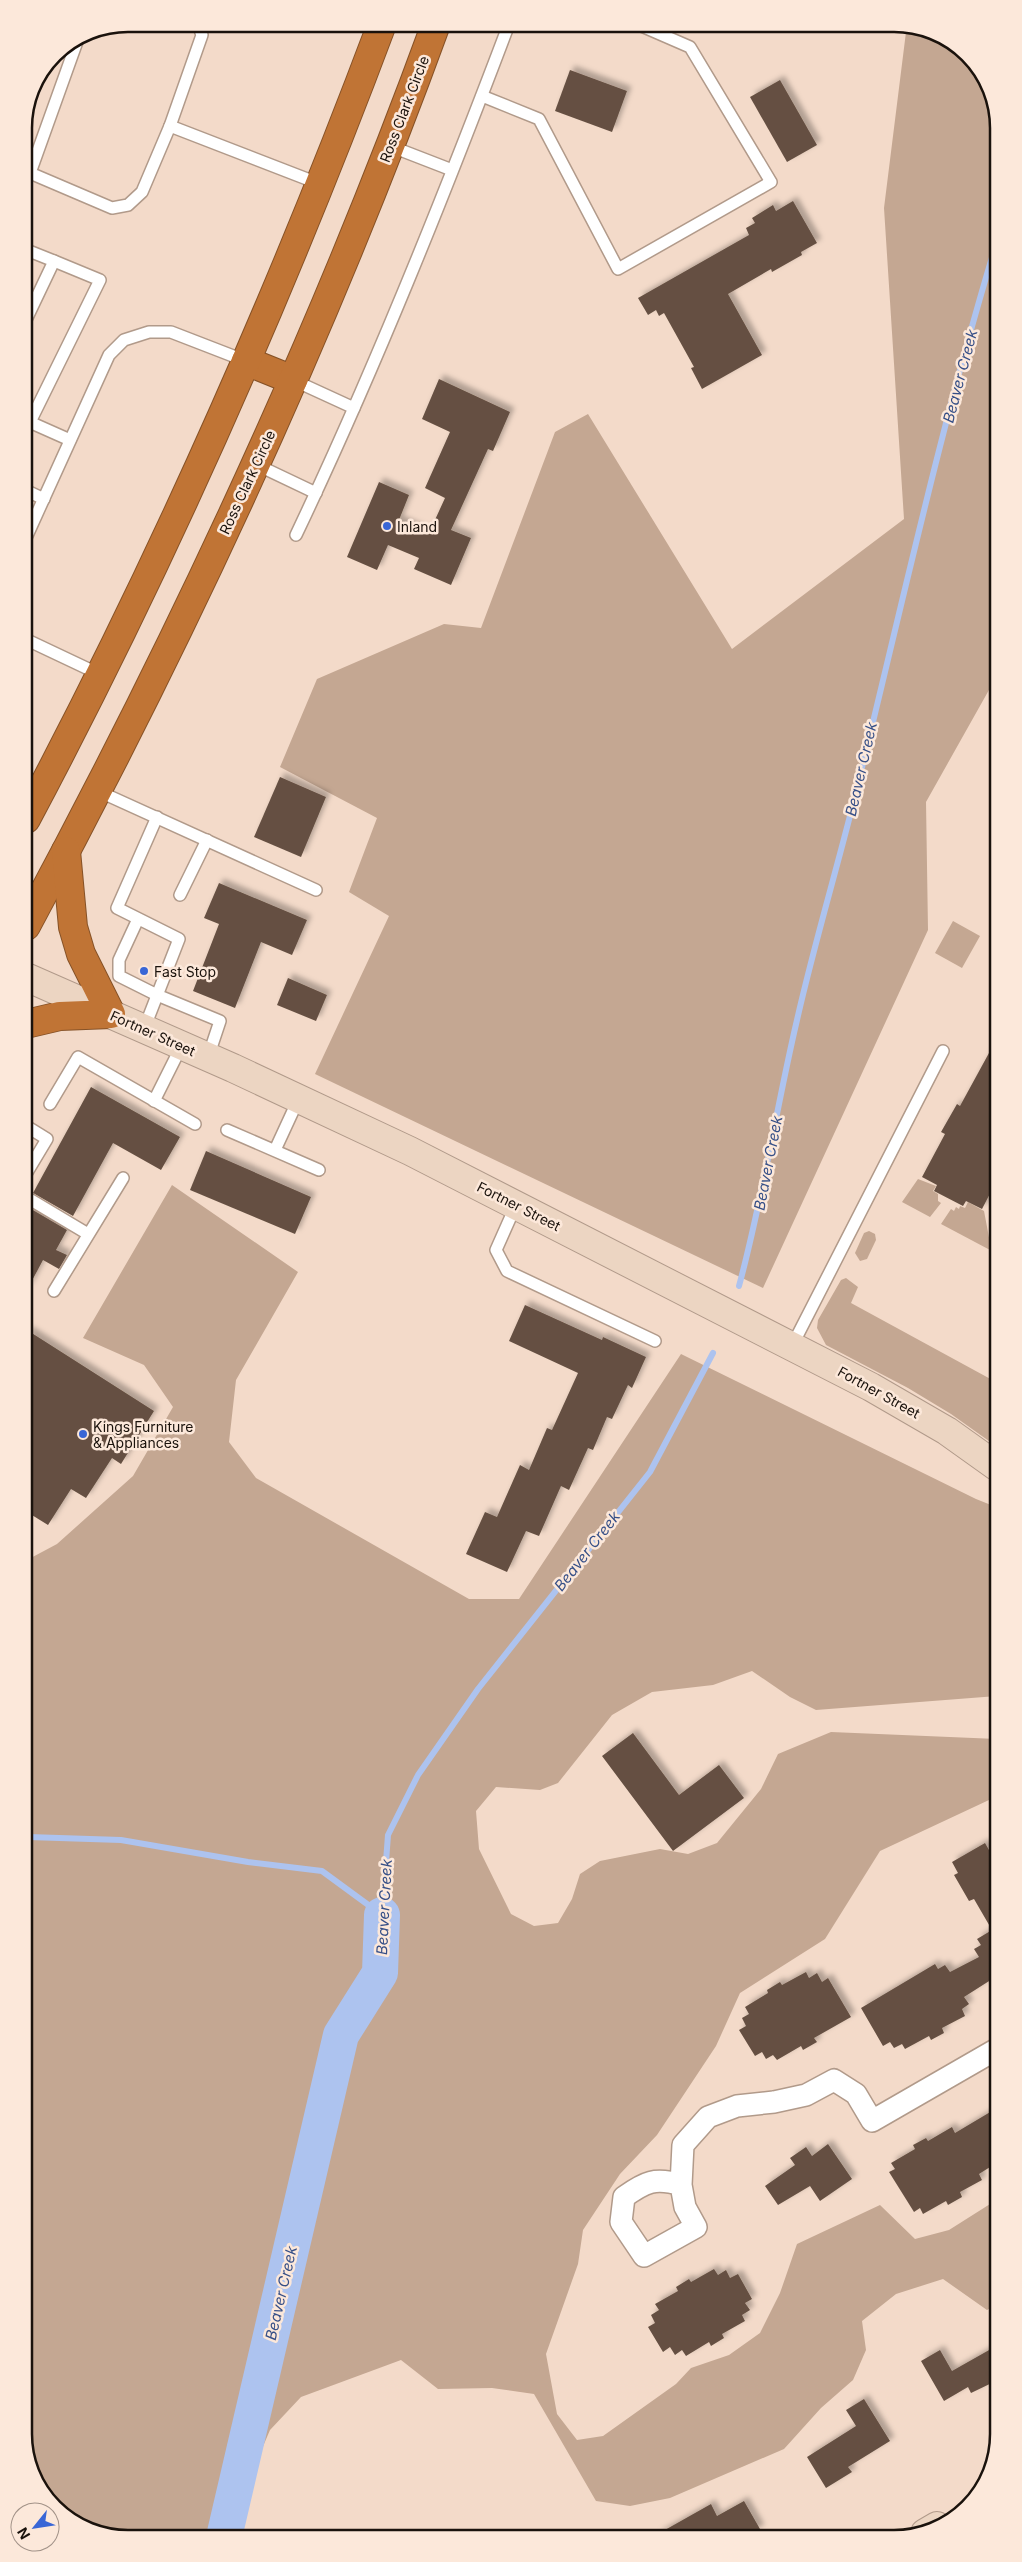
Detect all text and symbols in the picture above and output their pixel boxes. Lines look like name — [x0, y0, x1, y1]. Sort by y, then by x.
street label: Ross Clark Circle — [376, 53, 432, 165]
water label: Beaver Creek — [938, 326, 982, 425]
street label: Ross Clark Circle — [215, 427, 279, 537]
place label: Inland — [397, 518, 437, 535]
marker: Inland — [381, 520, 393, 532]
water label: Beaver Creek — [841, 719, 881, 818]
place label: Fast Stop — [154, 963, 216, 980]
marker: Fast Stop — [138, 965, 150, 977]
street label: Fortner Street — [108, 1007, 199, 1060]
water label: Beaver Creek — [750, 1113, 787, 1212]
street label: Fortner Street — [474, 1178, 564, 1234]
street label: Fortner Street — [835, 1362, 923, 1422]
place label: Kings Furniture & Appliances — [93, 1418, 193, 1451]
marker: Kings Furniture & Appliances — [77, 1428, 89, 1440]
water label: Beaver Creek — [550, 1507, 624, 1595]
water label: Beaver Creek — [372, 1858, 396, 1955]
water label: Beaver Creek — [261, 2243, 301, 2342]
north arrow — [10, 2502, 60, 2552]
text: N — [13, 2525, 33, 2543]

